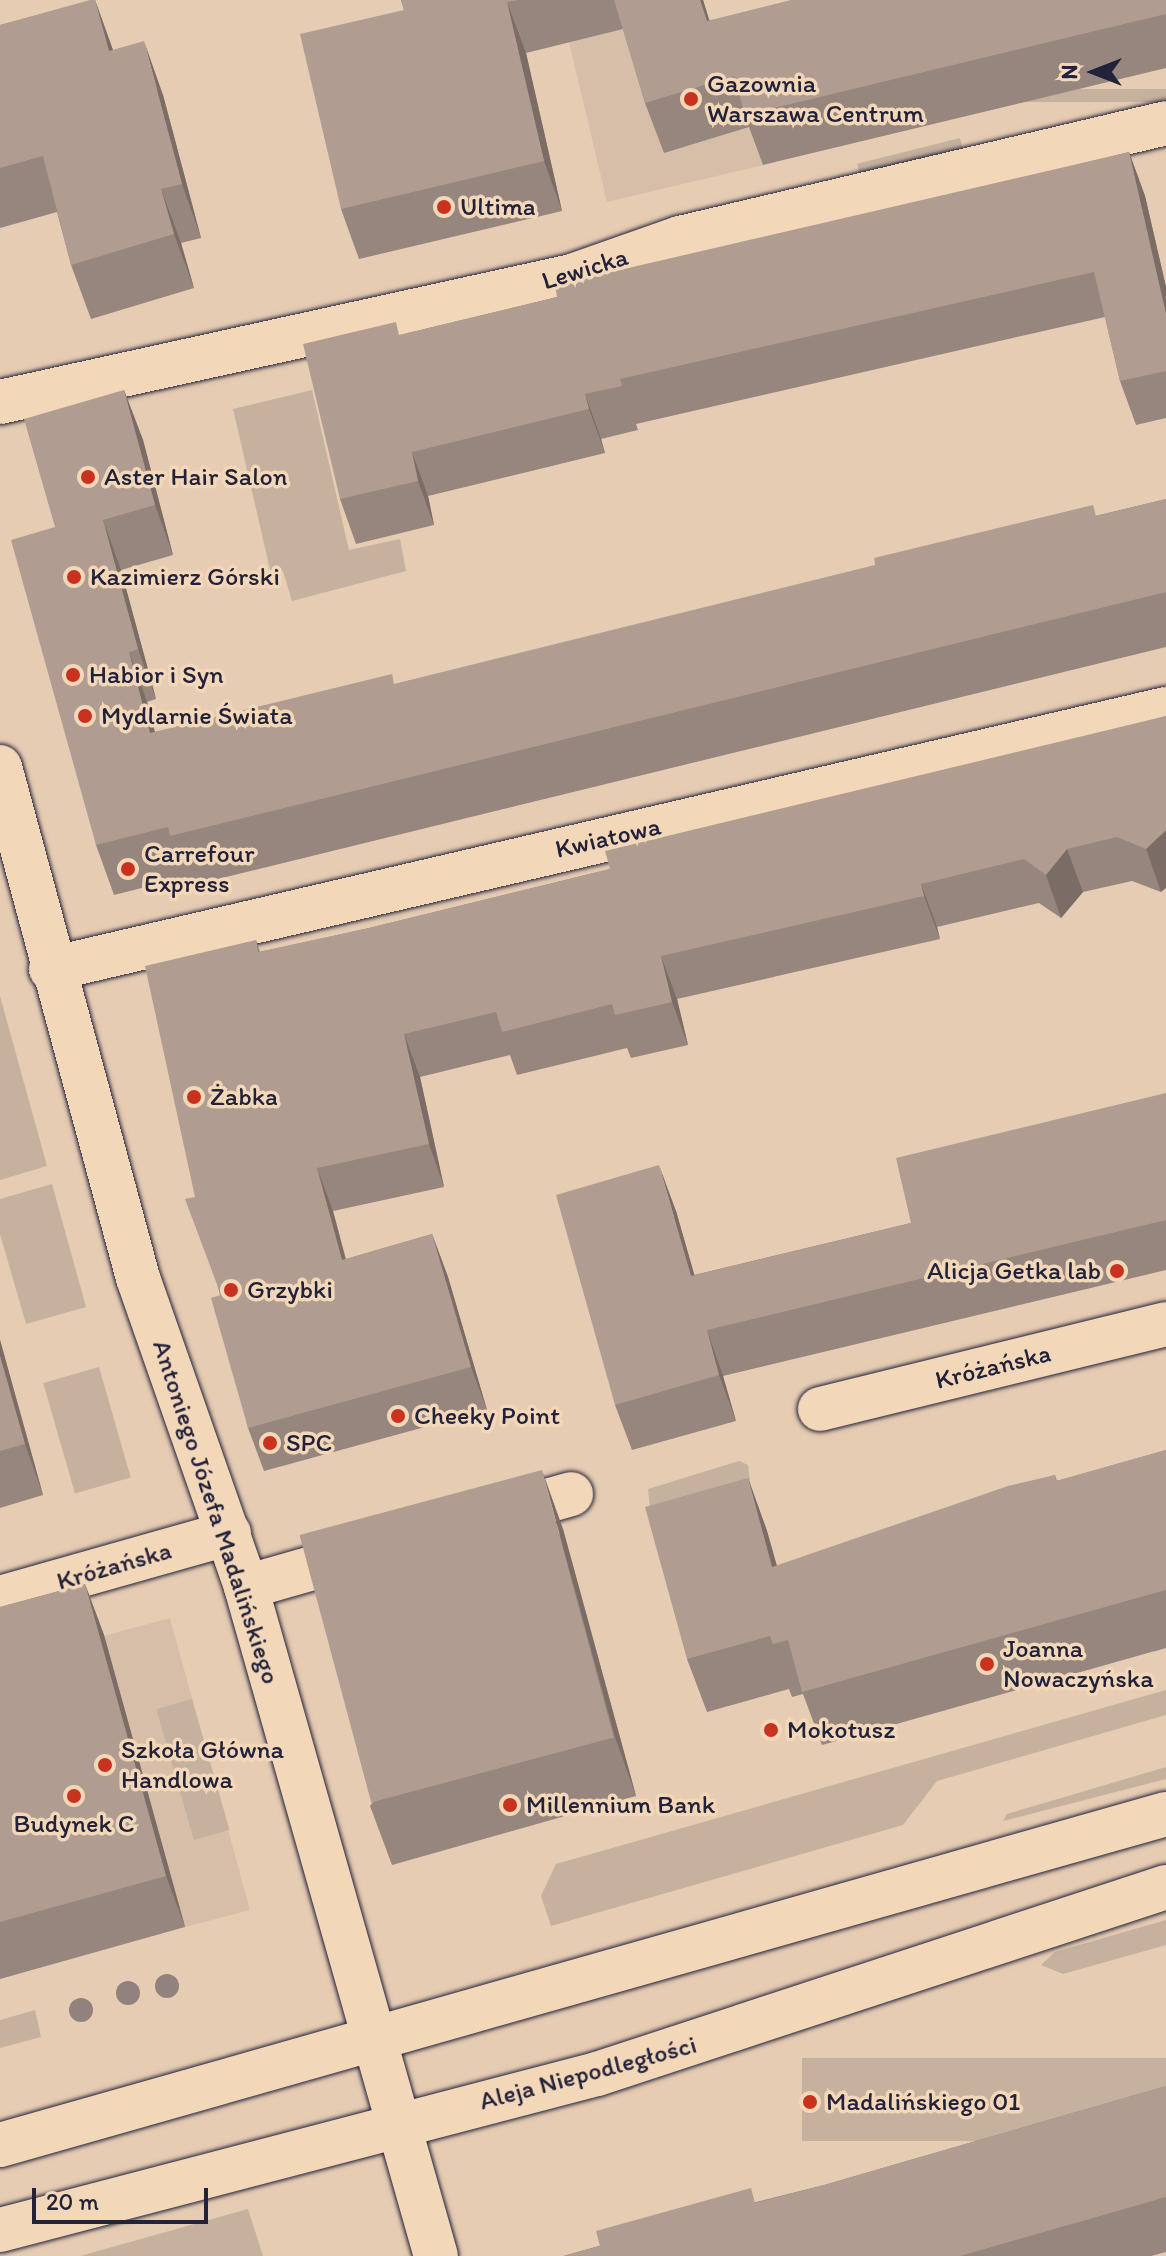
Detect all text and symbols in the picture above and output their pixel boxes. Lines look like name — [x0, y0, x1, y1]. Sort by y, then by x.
north arrow — [1054, 32, 1134, 112]
text: N — [1056, 65, 1083, 79]
place label: Gazownia Warszawa Centrum — [707, 68, 926, 130]
marker: Gazownia Warszawa Centrum — [682, 90, 700, 108]
place label: Ultima — [460, 191, 536, 223]
marker: Ultima — [435, 198, 453, 216]
street label: Lewicka — [538, 241, 632, 297]
place label: Aster Hair Salon — [104, 461, 287, 493]
marker: Aster Hair Salon — [79, 468, 97, 486]
place label: Kazimierz Górski — [90, 561, 280, 593]
marker: Kazimierz Górski — [65, 568, 83, 586]
place label: Habior i Syn — [89, 659, 223, 691]
marker: Habior i Syn — [64, 666, 82, 684]
place label: Mydlarnie Świata — [101, 700, 293, 732]
marker: Mydlarnie Świata — [76, 707, 94, 725]
street label: Kwiatowa — [552, 811, 664, 865]
place label: Carrefour Express — [144, 838, 254, 900]
marker: Carrefour Express — [119, 860, 137, 878]
place label: Żabka — [210, 1081, 278, 1113]
marker: Żabka — [185, 1088, 203, 1106]
place label: Alicja Getka lab — [927, 1255, 1101, 1287]
marker: Alicja Getka lab — [1108, 1262, 1126, 1280]
place label: Grzybki — [247, 1274, 333, 1306]
marker: Grzybki — [222, 1281, 240, 1299]
street label: Antoniego Józefa Madalińskiego — [146, 1336, 286, 1688]
street label: Króżańska — [932, 1338, 1054, 1396]
place label: Cheeky Point — [414, 1400, 559, 1432]
marker: Cheeky Point — [389, 1407, 407, 1425]
place label: SPC — [286, 1427, 332, 1459]
marker: SPC — [261, 1434, 279, 1452]
street label: Króżańska — [53, 1535, 175, 1597]
place label: Joanna Nowaczyńska — [1003, 1633, 1154, 1694]
marker: Joanna Nowaczyńska — [978, 1655, 996, 1673]
place label: Mokotusz — [787, 1714, 895, 1746]
marker: Mokotusz — [762, 1721, 780, 1739]
place label: Szkoła Główna Handlowa — [121, 1734, 284, 1796]
marker: Szkoła Główna Handlowa — [96, 1756, 114, 1774]
marker: Budynek C — [65, 1787, 83, 1805]
place label: Millennium Bank — [526, 1789, 716, 1821]
marker: Millennium Bank — [501, 1796, 519, 1814]
place label: Budynek C — [14, 1808, 134, 1840]
street label: Aleja Niepodległości — [476, 2029, 700, 2117]
place label: Madalińskiego 01 — [826, 2086, 1020, 2118]
marker: Madalińskiego 01 — [801, 2093, 819, 2111]
scale bar — [36, 2172, 212, 2222]
text: 20 m — [46, 2187, 99, 2216]

